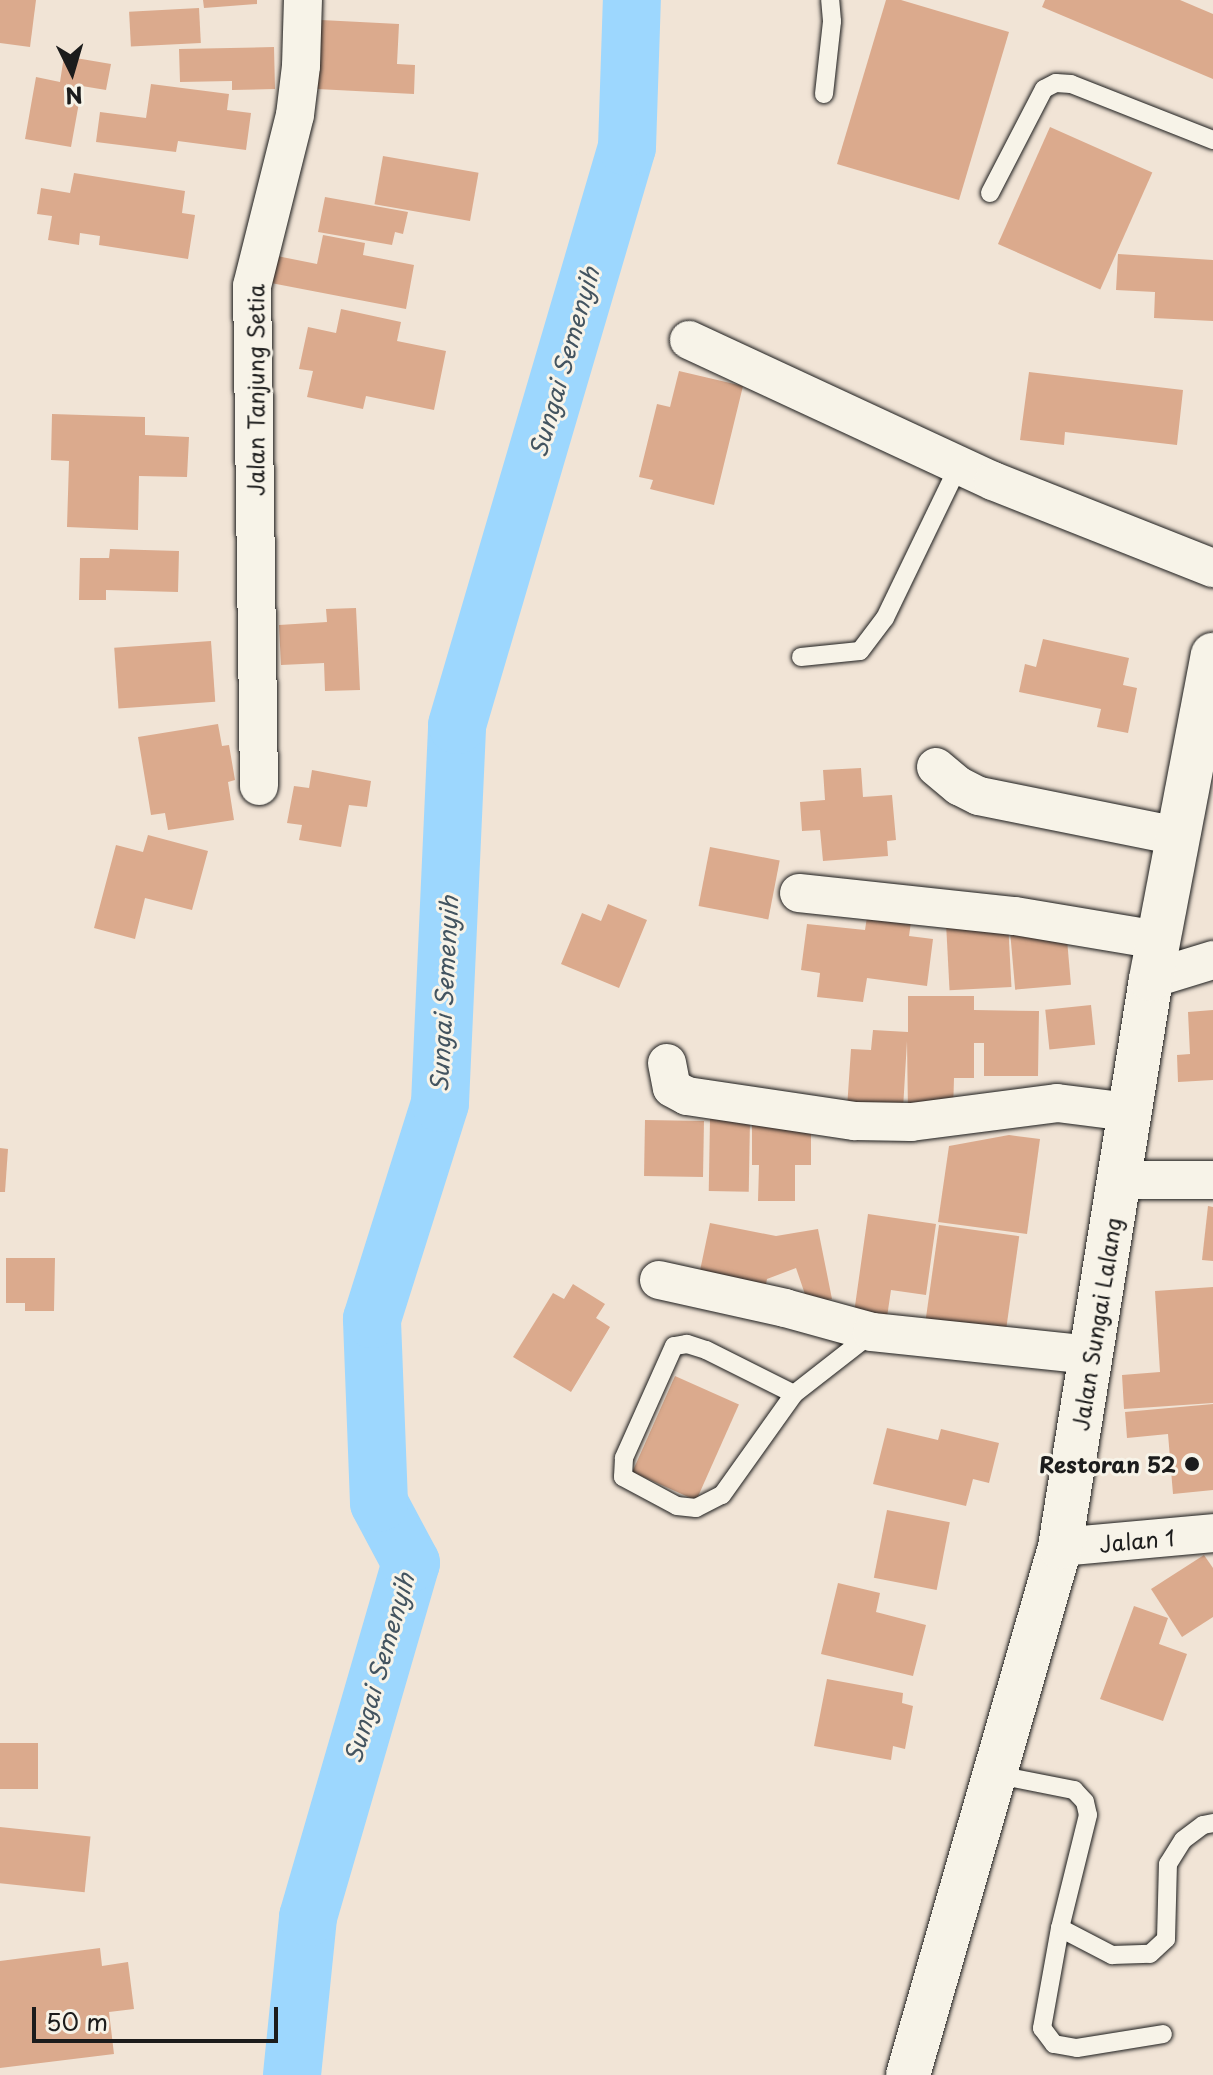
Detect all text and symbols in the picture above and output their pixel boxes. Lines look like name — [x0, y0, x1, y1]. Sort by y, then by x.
north arrow — [32, 32, 112, 112]
text: N — [64, 79, 84, 114]
water label: Sungai Semenyih — [523, 262, 605, 462]
street label: Jalan Tanjung Setia — [242, 284, 268, 496]
water label: Sungai Semenyih — [424, 893, 464, 1095]
street label: Jalan Sungai Lalang — [1066, 1215, 1126, 1433]
place label: Restoran 52 — [1039, 1451, 1176, 1477]
marker: Restoran 52 — [1183, 1455, 1201, 1473]
street label: Jalan 1 — [1098, 1524, 1176, 1556]
water label: Sungai Semenyih — [338, 1568, 420, 1768]
scale bar — [36, 1991, 282, 2041]
text: 50 m — [46, 2003, 108, 2039]

